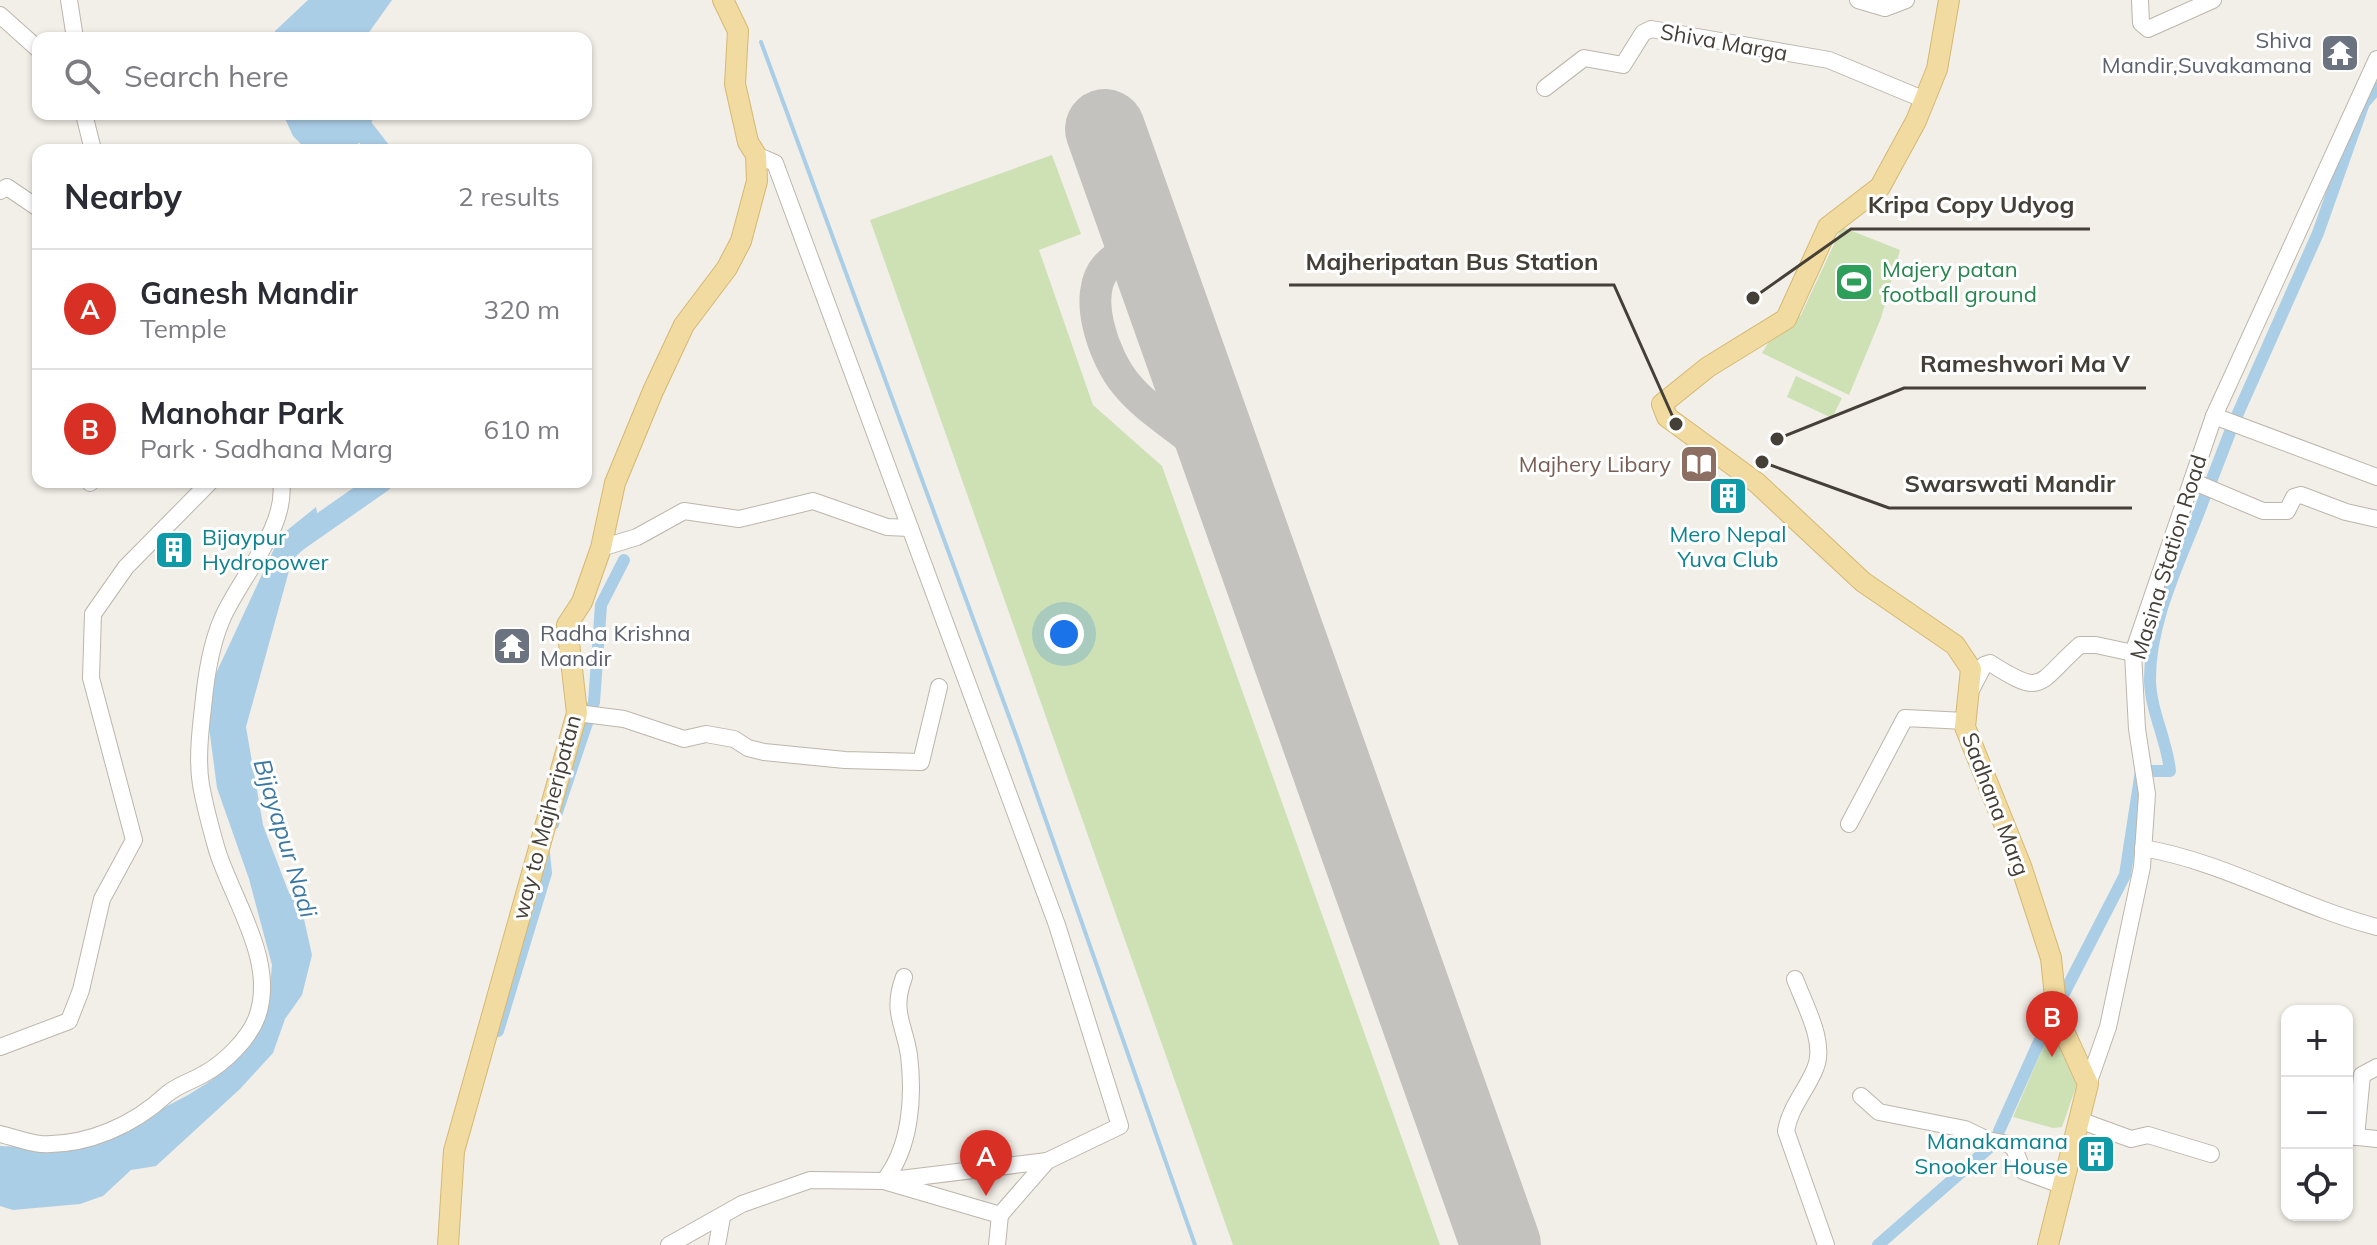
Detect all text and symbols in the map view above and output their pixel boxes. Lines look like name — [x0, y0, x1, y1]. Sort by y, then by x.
street label: Shiva Marga — [1658, 17, 1790, 67]
place label: Shiva Mandir,Suvakamana — [2102, 26, 2312, 79]
search box — [32, 32, 592, 120]
temple icon: Shiva Mandir,Suvakamana — [2319, 32, 2361, 74]
icon: search — [60, 54, 104, 98]
text: Search here — [124, 57, 289, 95]
text: Nearby — [64, 175, 182, 218]
text: 2 results — [458, 180, 560, 213]
callout: Kripa Copy Udyog — [1851, 181, 2090, 229]
text: Kripa Copy Udyog — [1868, 189, 2074, 219]
callout: Majheripatan Bus Station — [1289, 237, 1614, 285]
text: Majheripatan Bus Station — [1306, 246, 1598, 276]
place label: Majery patan football ground — [1882, 255, 2037, 308]
sports icon: Majery patan football ground — [1833, 261, 1875, 303]
text: Ganesh Mandir — [140, 274, 358, 312]
text: A — [80, 293, 100, 326]
text: 320 m — [484, 293, 560, 326]
text: Temple — [140, 312, 227, 345]
callout: Rameshwori Ma V — [1904, 340, 2146, 388]
text: Rameshwori Ma V — [1920, 348, 2131, 378]
text: Manohar Park — [140, 394, 344, 432]
text: B — [81, 413, 99, 446]
text: 610 m — [484, 413, 560, 446]
text: Park · Sadhana Marg — [140, 432, 393, 465]
library icon: Majhery Libary — [1678, 443, 1720, 485]
place label: Majhery Libary — [1519, 450, 1671, 478]
street label: Masina Station Road — [2124, 451, 2212, 663]
callout: Swarswati Mandir — [1889, 460, 2132, 508]
text: Swarswati Mandir — [1905, 468, 2116, 498]
building icon: Mero Nepal Yuva Club — [1707, 475, 1749, 517]
place label: Mero Nepal Yuva Club — [1669, 520, 1787, 573]
place label: Bijaypur Hydropower — [202, 523, 329, 576]
building icon: Bijaypur Hydropower — [153, 529, 195, 571]
your location — [1044, 614, 1084, 654]
place label: Radha Krishna Mandir — [540, 619, 691, 672]
temple icon: Radha Krishna Mandir — [491, 625, 533, 667]
street label: way to Majheripatan — [505, 712, 587, 922]
street label: Sadhana Marg — [1956, 728, 2036, 880]
water label: Bijayapur Nadi — [248, 755, 324, 921]
pin: B — [2026, 991, 2078, 1057]
map controls — [2281, 1005, 2353, 1221]
button: + — [2281, 1005, 2353, 1077]
button: − — [2281, 1077, 2353, 1149]
place label: Manakamana Snooker House — [1915, 1127, 2068, 1180]
pin: A — [960, 1130, 1012, 1196]
building icon: Manakamana Snooker House — [2075, 1133, 2117, 1175]
button: locate — [2281, 1149, 2353, 1221]

